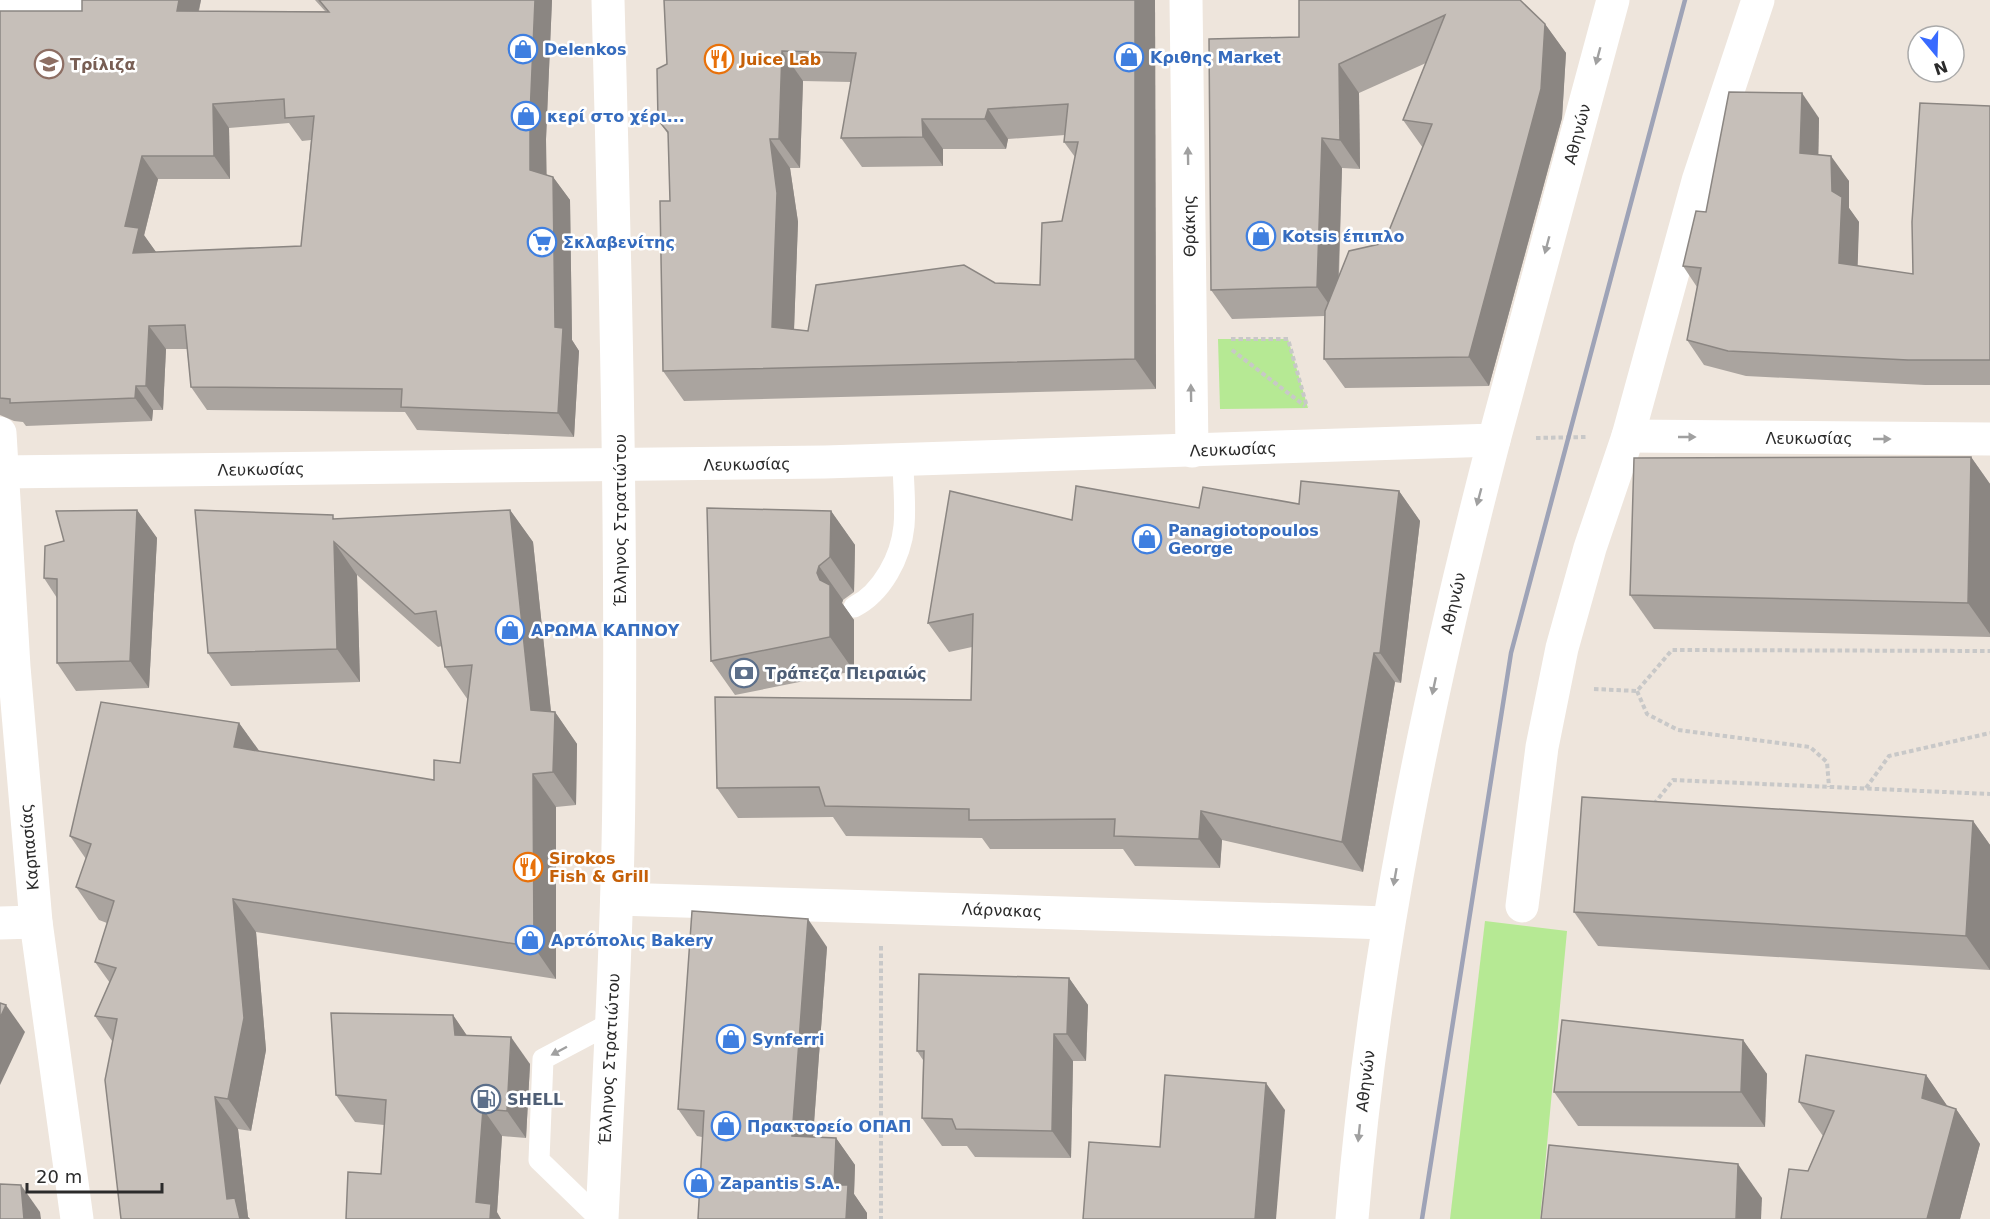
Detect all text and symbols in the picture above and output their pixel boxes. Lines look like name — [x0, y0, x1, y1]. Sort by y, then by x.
north arrow — [1906, 24, 1966, 84]
shop icon: Delenkos — [507, 33, 539, 65]
place label: Delenkos — [544, 40, 627, 59]
shop icon: Κριθης Market — [1113, 41, 1145, 73]
restaurant icon: Juice Lab — [703, 43, 735, 75]
school or university icon: Τρίλιζα — [33, 48, 65, 80]
place label: Κριθης Market — [1150, 48, 1281, 67]
one-way arrow — [1593, 48, 1602, 66]
place label: Juice Lab — [739, 50, 821, 69]
place label: Τρίλιζα — [70, 55, 135, 74]
text: N — [1931, 57, 1950, 79]
shop icon: κερί στο χέρι... — [510, 100, 542, 132]
street label: Αθηνών — [1560, 102, 1595, 167]
place label: κερί στο χέρι... — [547, 107, 685, 126]
one-way arrow — [1183, 146, 1193, 165]
street label: Θράκης — [1179, 195, 1200, 257]
shop icon: Kotsis έπιπλο — [1245, 220, 1277, 252]
supermarket icon: Σκλαβενίτης — [526, 226, 558, 258]
place label: Kotsis έπιπλο — [1282, 227, 1404, 246]
place label: Σκλαβενίτης — [563, 233, 675, 252]
one-way arrow — [1541, 236, 1551, 254]
one-way arrow — [1186, 383, 1196, 402]
street label: Λευκωσίας — [1765, 429, 1853, 448]
one-way arrow — [1677, 432, 1696, 442]
street label: Έλληνος Στρατιώτου — [611, 434, 630, 607]
one-way arrow — [1872, 434, 1891, 443]
street label: Λευκωσίας — [1189, 438, 1277, 461]
street label: Λευκωσίας — [703, 454, 791, 475]
street label: Λευκωσίας — [217, 459, 305, 480]
one-way arrow — [1474, 488, 1483, 506]
place label: Panagiotopoulos George — [1168, 521, 1319, 558]
shop icon: Panagiotopoulos George — [1131, 523, 1163, 555]
street label: Αθηνών — [1437, 571, 1470, 636]
shop icon: ΑΡΩΜΑ ΚΑΠΝΟΥ — [494, 614, 526, 646]
place label: ΑΡΩΜΑ ΚΑΠΝΟΥ — [531, 621, 680, 640]
bank icon: Τράπεζα Πειραιώς — [728, 657, 760, 689]
place label: Τράπεζα Πειραιώς — [765, 664, 927, 683]
one-way arrow — [1429, 677, 1439, 696]
street label: Καρπασίας — [16, 803, 43, 891]
place label: Sirokos Fish & Grill — [549, 849, 649, 886]
restaurant icon: Sirokos Fish & Grill — [512, 851, 544, 883]
one-way arrow — [1390, 868, 1399, 887]
street label: Λάρνακας — [961, 900, 1043, 921]
shop icon: Αρτόπολις Bakery — [514, 924, 546, 956]
place label: Αρτόπολις Bakery — [551, 931, 714, 950]
street label: Έλληνος Στρατιώτου — [595, 973, 623, 1146]
shop icon: Synferri — [715, 1023, 747, 1055]
place label: Synferri — [752, 1030, 824, 1049]
one-way arrow — [551, 1046, 568, 1056]
street label: Αθηνών — [1352, 1049, 1379, 1113]
fuel station icon: SHELL — [470, 1083, 502, 1115]
place label: SHELL — [507, 1090, 563, 1109]
shop icon: Πρακτορείο ΟΠΑΠ — [710, 1110, 742, 1142]
place label: Πρακτορείο ΟΠΑΠ — [747, 1117, 911, 1136]
one-way arrow — [1355, 1123, 1364, 1142]
scale bar — [27, 1156, 162, 1194]
text: 20 m — [36, 1166, 82, 1187]
shop icon: Zapantis S.A. — [683, 1167, 715, 1199]
place label: Zapantis S.A. — [720, 1174, 841, 1193]

